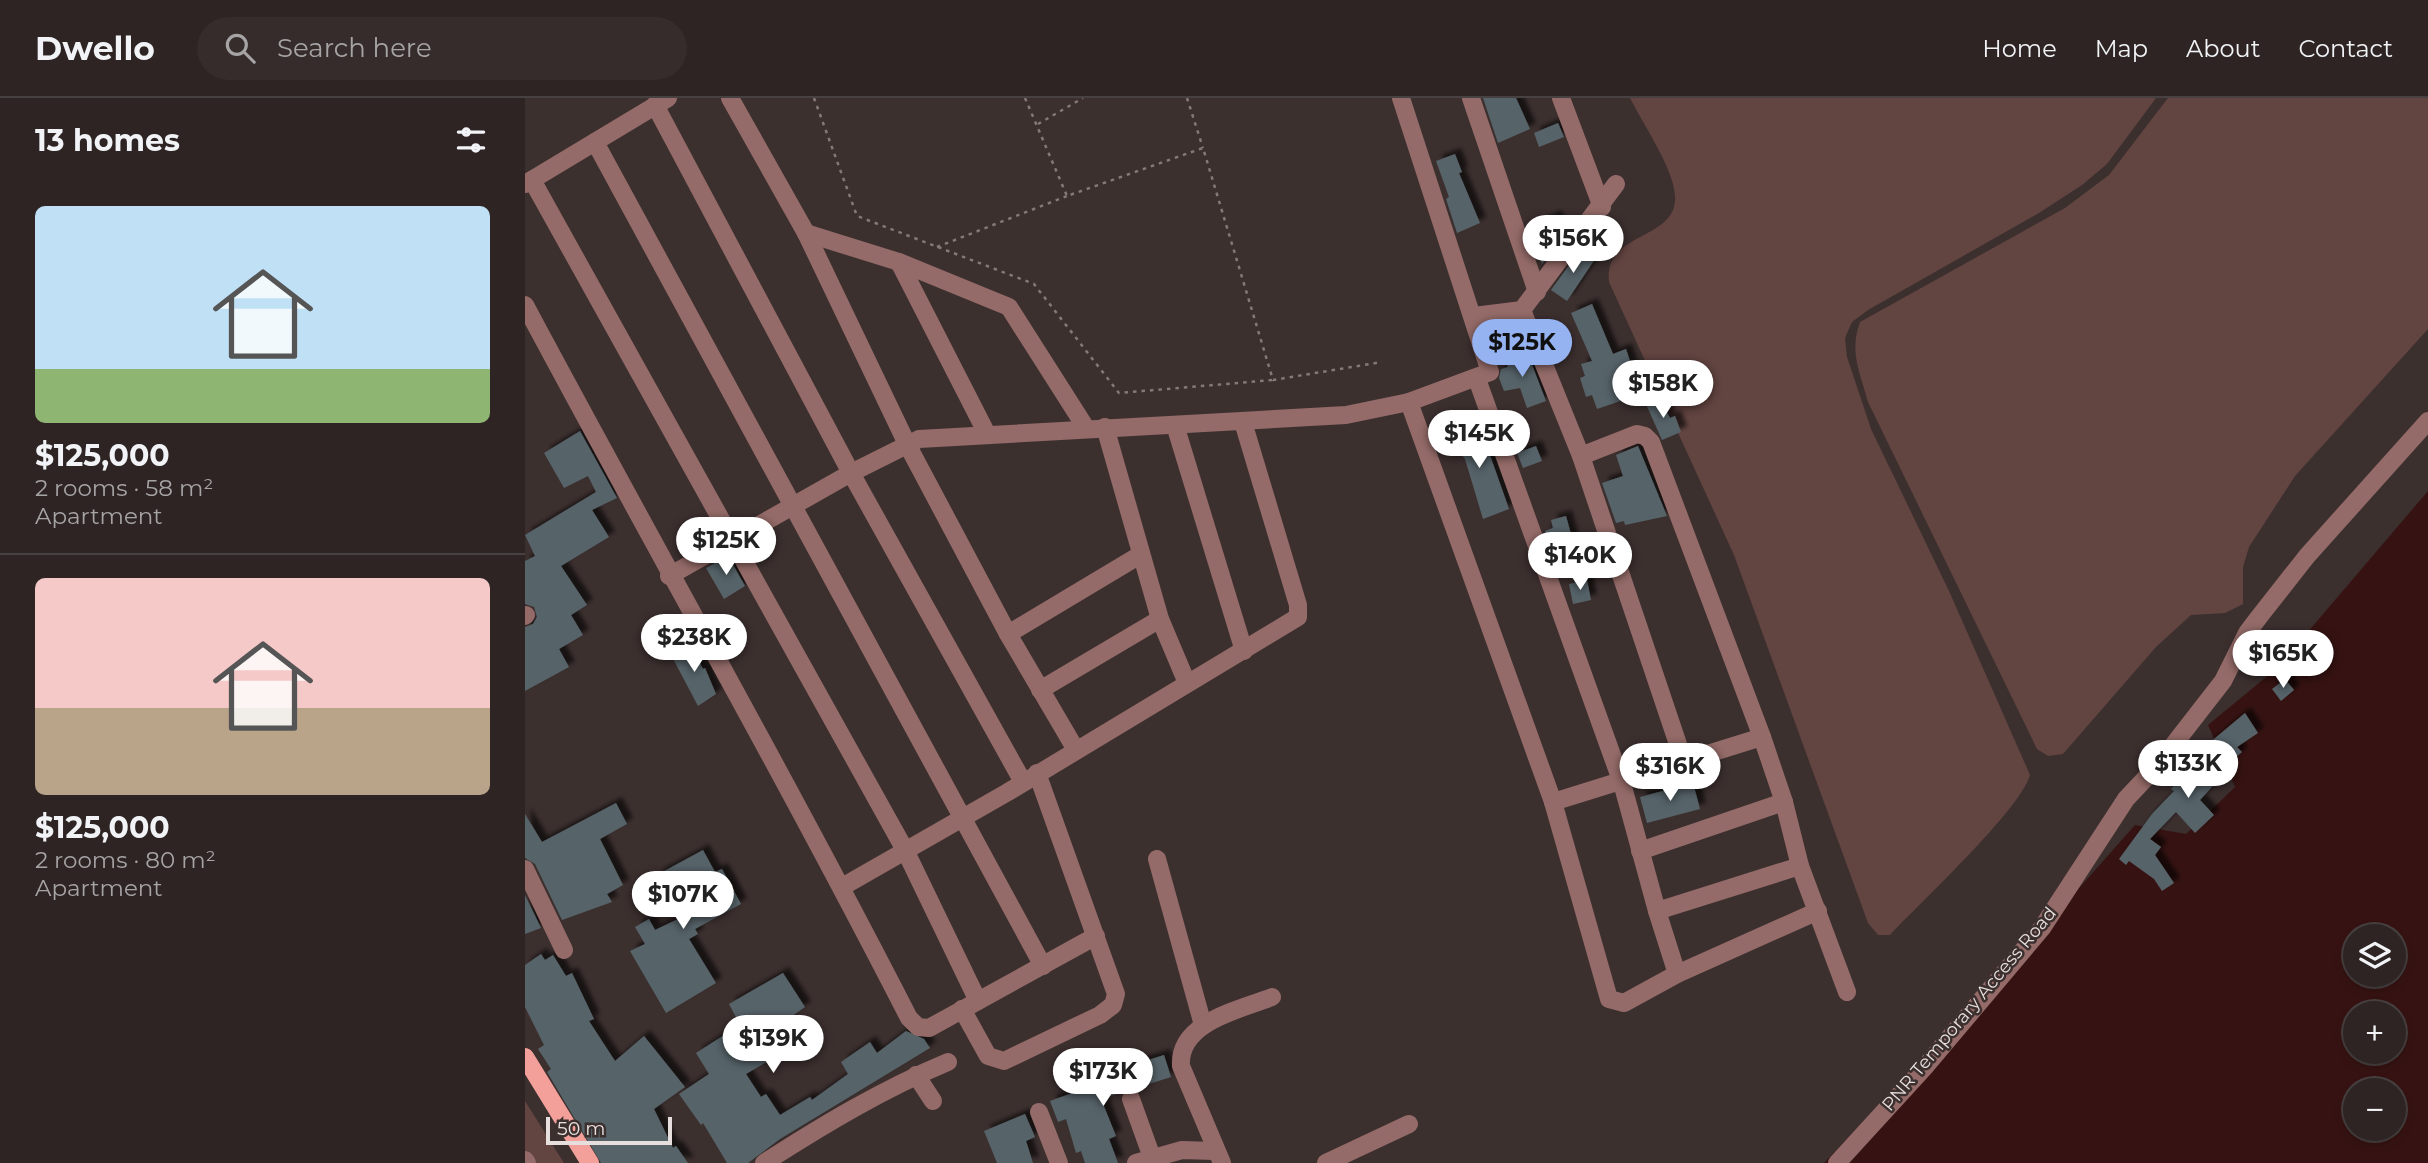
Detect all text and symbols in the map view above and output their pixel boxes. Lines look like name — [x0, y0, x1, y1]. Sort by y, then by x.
search box — [197, 17, 687, 80]
text: Dwello — [35, 28, 155, 68]
icon: search — [221, 29, 259, 67]
text: Search here — [277, 32, 432, 64]
text: Home — [1982, 34, 2057, 63]
text: Map — [2095, 34, 2148, 63]
text: About — [2186, 34, 2260, 63]
text: Contact — [2298, 34, 2393, 63]
icon: filters — [452, 121, 490, 159]
text: 13 homes — [35, 122, 180, 159]
pin: $156K — [1524, 216, 1622, 275]
text: $156K — [1539, 224, 1607, 252]
icon: home — [200, 251, 326, 377]
pin: $125K — [1473, 320, 1571, 379]
text: $125K — [1488, 328, 1556, 356]
pin: $158K — [1614, 360, 1712, 420]
text: $158K — [1628, 369, 1698, 397]
pin: $145K — [1430, 410, 1528, 470]
text: $145K — [1444, 419, 1514, 447]
text: $125,000 — [35, 437, 170, 474]
text: 2 rooms · 58 m² — [35, 474, 213, 502]
text: Apartment — [35, 502, 163, 530]
pin: $125K — [677, 518, 775, 577]
text: $125K — [692, 526, 760, 554]
pin: $140K — [1531, 532, 1629, 592]
text: $140K — [1544, 541, 1616, 569]
pin: $238K — [645, 614, 743, 674]
icon: home — [200, 623, 326, 749]
text: $238K — [657, 623, 731, 651]
pin: $165K — [2234, 630, 2332, 690]
text: $165K — [2249, 639, 2317, 667]
pin: $133K — [2139, 740, 2237, 800]
pin: $316K — [1621, 744, 1719, 803]
text: $133K — [2154, 749, 2222, 777]
text: $316K — [1636, 752, 1704, 780]
text: $125,000 — [35, 809, 170, 846]
text: 2 rooms · 80 m² — [35, 846, 216, 874]
pin: $107K — [634, 872, 732, 931]
text: Apartment — [35, 874, 163, 902]
text: $107K — [648, 880, 718, 908]
street label: PNR Temporary Access Road — [1877, 903, 2061, 1115]
map controls — [2343, 924, 2406, 1141]
button: layers — [2343, 924, 2406, 987]
button: + — [2343, 1001, 2406, 1064]
pin: $139K — [724, 1016, 822, 1075]
text: $139K — [739, 1024, 807, 1052]
pin: $173K — [1054, 1048, 1152, 1108]
text: $173K — [1069, 1057, 1137, 1085]
button: − — [2343, 1078, 2406, 1141]
scale bar — [546, 1114, 672, 1146]
text: 50 m — [557, 1117, 605, 1140]

